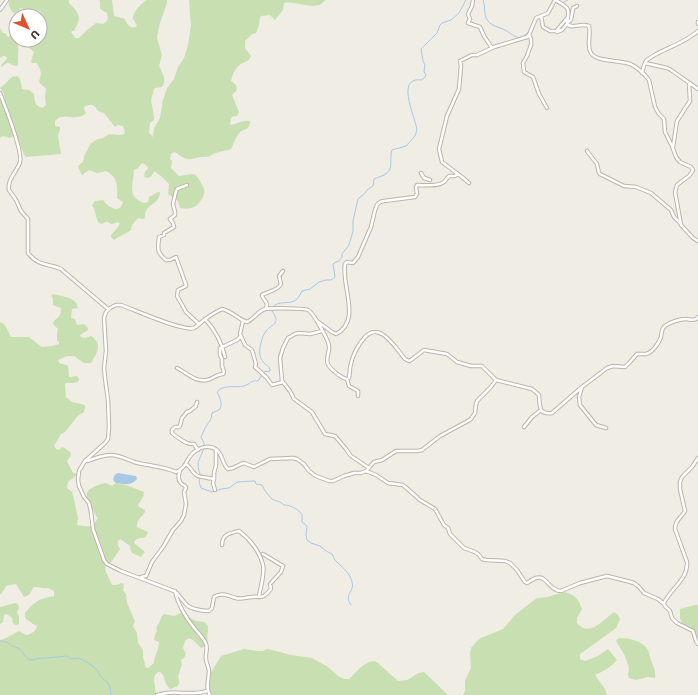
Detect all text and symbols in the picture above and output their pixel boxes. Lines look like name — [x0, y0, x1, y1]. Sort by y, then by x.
north arrow — [8, 8, 48, 48]
text: U — [27, 27, 42, 42]

